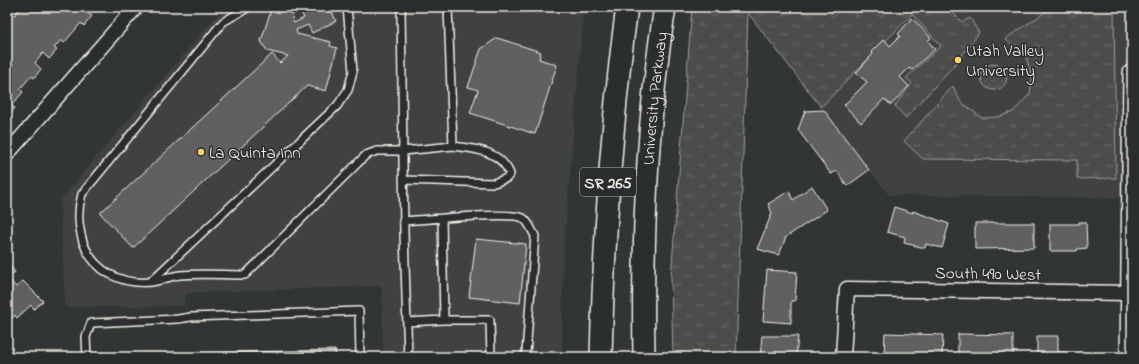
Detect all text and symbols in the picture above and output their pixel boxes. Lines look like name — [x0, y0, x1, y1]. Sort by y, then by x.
street label: University Parkway — [637, 30, 676, 166]
place label: Utah Valley University — [966, 39, 1044, 85]
marker: Utah Valley University — [953, 55, 963, 65]
place label: La Quinta Inn — [209, 141, 301, 166]
marker: La Quinta Inn — [196, 147, 206, 157]
road number: SR 265 — [580, 168, 636, 196]
street label: South 490 West — [935, 261, 1042, 288]

